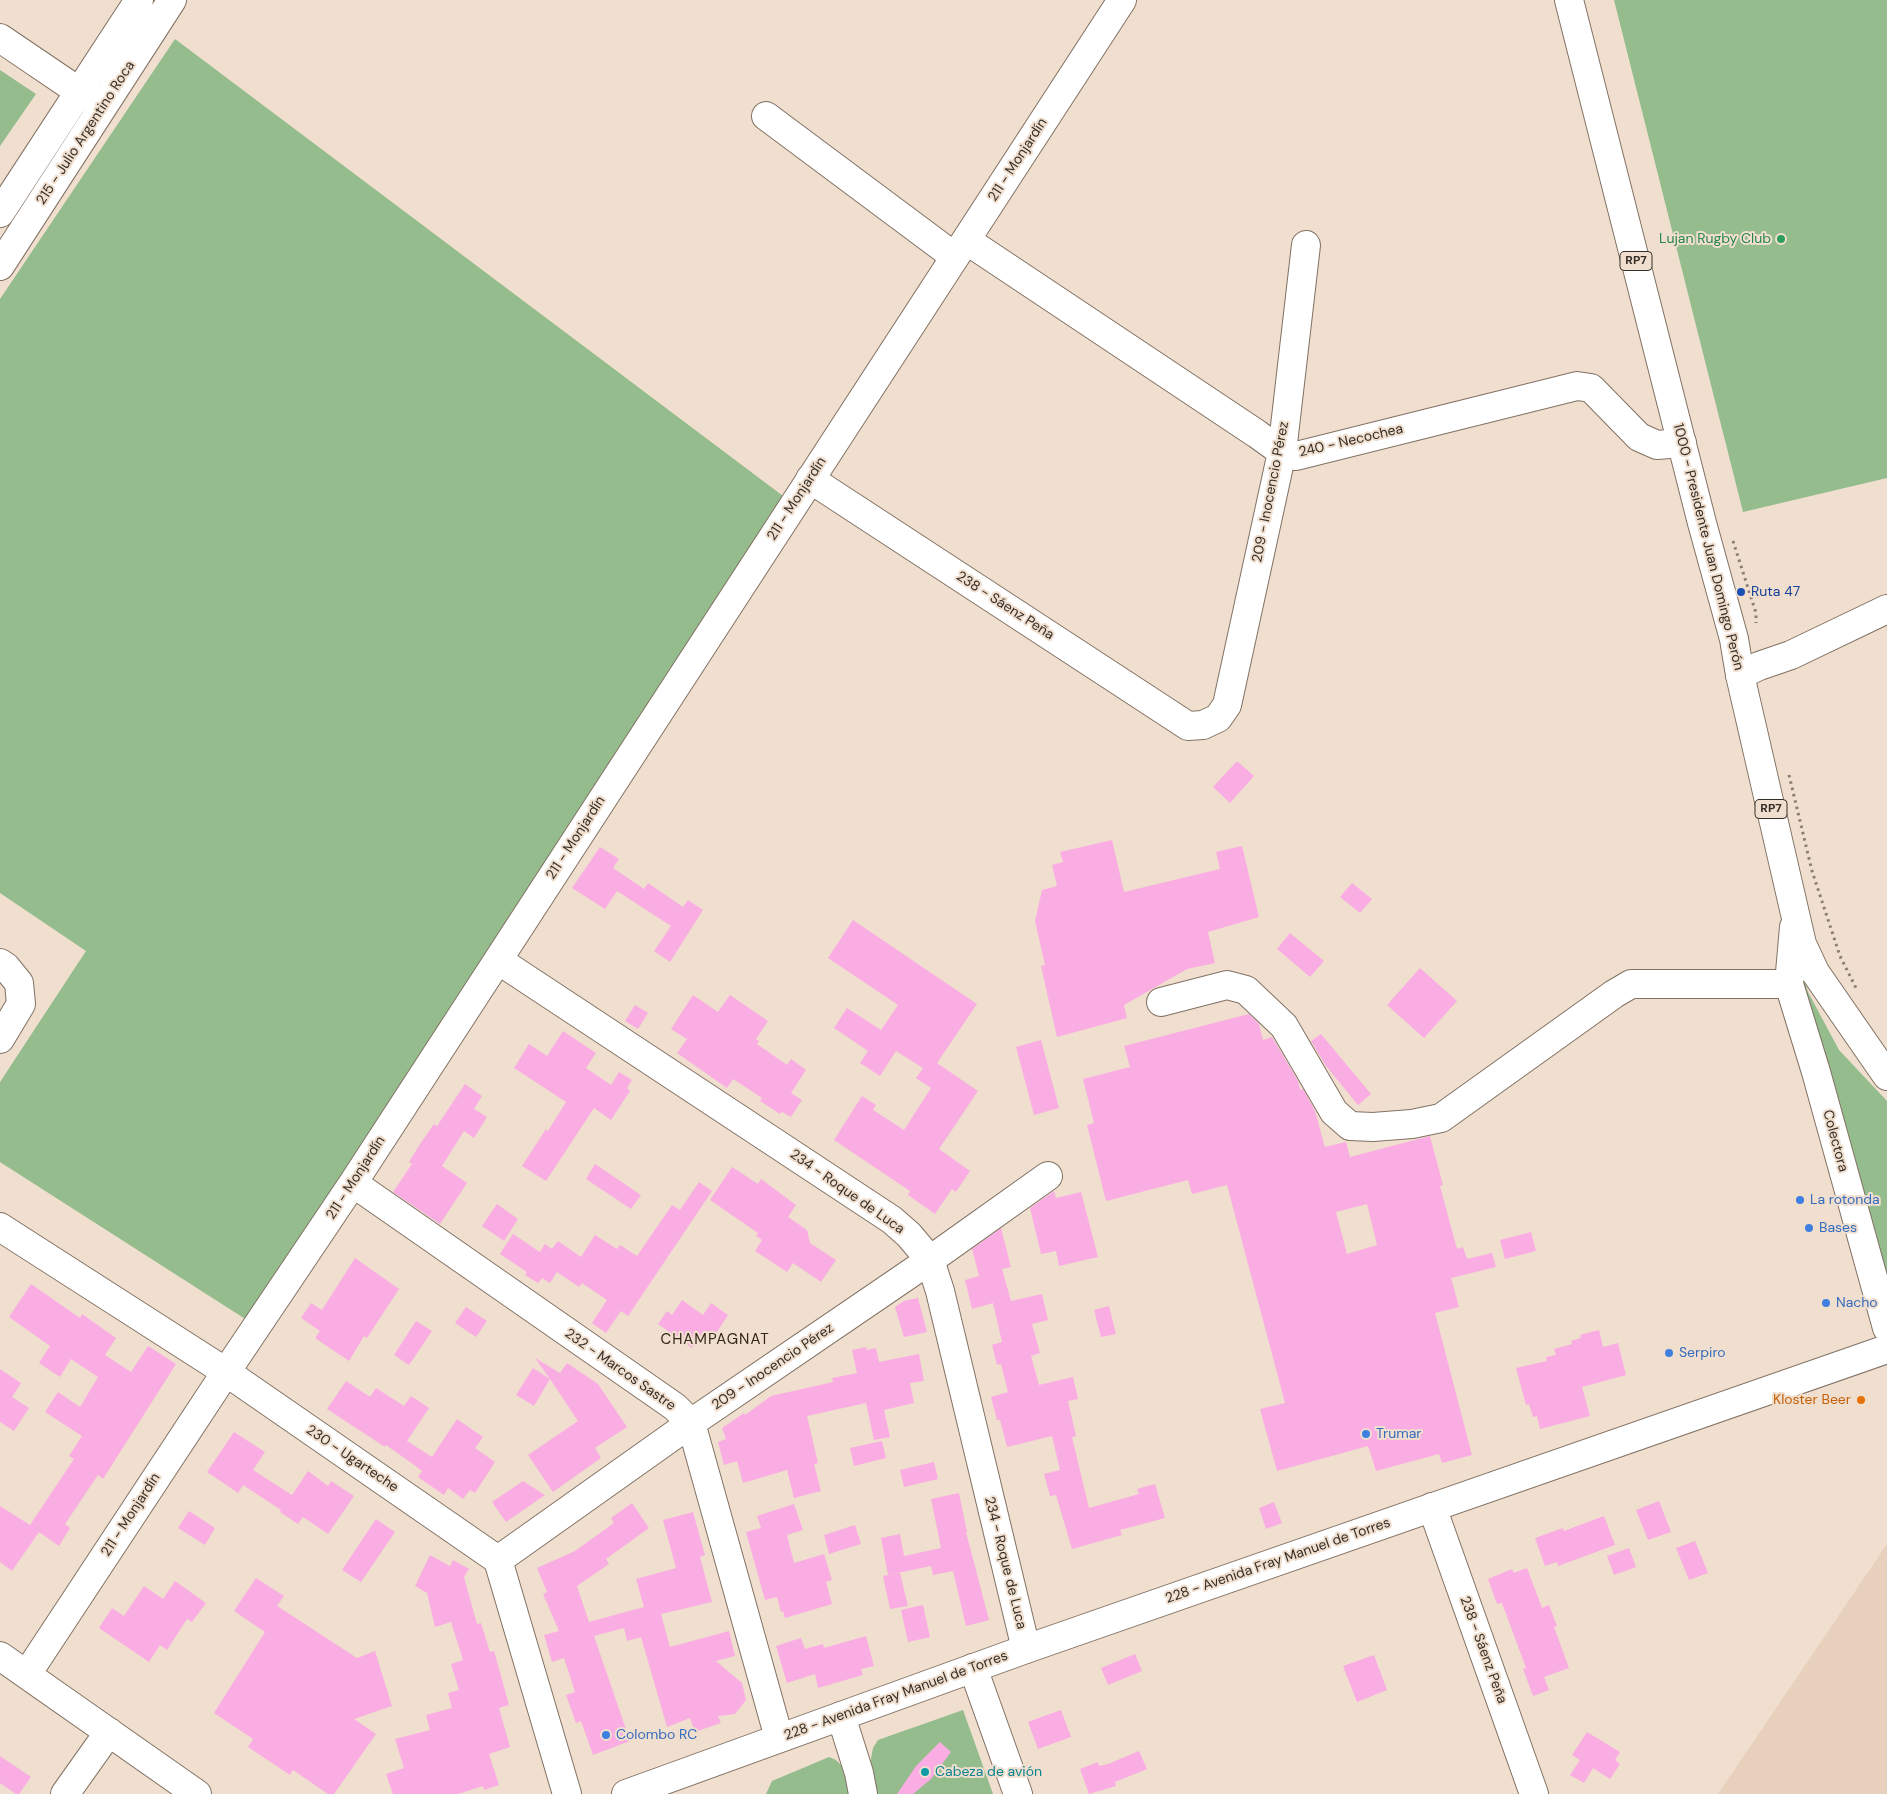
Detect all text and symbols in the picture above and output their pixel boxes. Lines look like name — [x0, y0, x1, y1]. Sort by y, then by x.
street label: 215 - Julio Argentino Roca — [33, 58, 139, 208]
street label: 211 - Monjardín — [985, 115, 1051, 205]
place label: Lujan Rugby Club — [1659, 231, 1771, 247]
marker: Lujan Rugby Club — [1775, 233, 1787, 245]
road number: RP7 — [1620, 252, 1652, 270]
street label: 209 - Inocencio Pérez — [1249, 420, 1293, 564]
street label: 240 - Necochea — [1297, 421, 1405, 461]
street label: 1000 - Presidente Juan Domingo Perón — [1669, 422, 1747, 672]
street label: 211 - Monjardín — [764, 454, 830, 544]
street label: 238 - Sáenz Peña — [953, 568, 1057, 644]
place label: Ruta 47 — [1751, 584, 1800, 600]
marker: Ruta 47 — [1735, 586, 1747, 598]
street label: 211 - Monjardín — [543, 793, 609, 883]
road number: RP7 — [1755, 800, 1787, 819]
street label: Colectora — [1819, 1108, 1851, 1174]
street label: 211 - Monjardín — [323, 1133, 389, 1223]
street label: 234 - Roque de Luca — [786, 1146, 908, 1238]
place label: La rotonda — [1810, 1192, 1880, 1208]
marker: La rotonda — [1794, 1194, 1806, 1206]
place label: Bases — [1819, 1220, 1857, 1236]
marker: Bases — [1803, 1222, 1815, 1234]
place label: Nacho — [1836, 1295, 1878, 1311]
marker: Nacho — [1820, 1297, 1832, 1309]
street label: 209 - Inocencio Pérez — [709, 1320, 837, 1414]
street label: 232 - Marcos Sastre — [561, 1325, 679, 1415]
district label: CHAMPAGNAT — [659, 1331, 771, 1349]
place label: Serpiro — [1679, 1345, 1726, 1361]
marker: Serpiro — [1663, 1347, 1675, 1359]
place label: Kloster Beer — [1773, 1392, 1851, 1408]
marker: Kloster Beer — [1855, 1394, 1867, 1406]
street label: 230 - Ugarteche — [303, 1422, 401, 1496]
place label: Trumar — [1376, 1426, 1422, 1442]
marker: Trumar — [1360, 1428, 1372, 1440]
street label: 211 - Monjardín — [98, 1470, 164, 1560]
street label: 234 - Roque de Luca — [980, 1495, 1030, 1631]
street label: 228 - Avenida Fray Manuel de Torres — [1163, 1515, 1393, 1607]
street label: 238 - Sáenz Peña — [1456, 1594, 1510, 1706]
street label: 228 - Avenida Fray Manuel de Torres — [782, 1648, 1010, 1744]
place label: Colombo RC — [616, 1727, 697, 1743]
marker: Colombo RC — [600, 1729, 612, 1741]
place label: Cabeza de avión — [935, 1764, 1042, 1780]
marker: Cabeza de avión — [919, 1766, 931, 1778]

